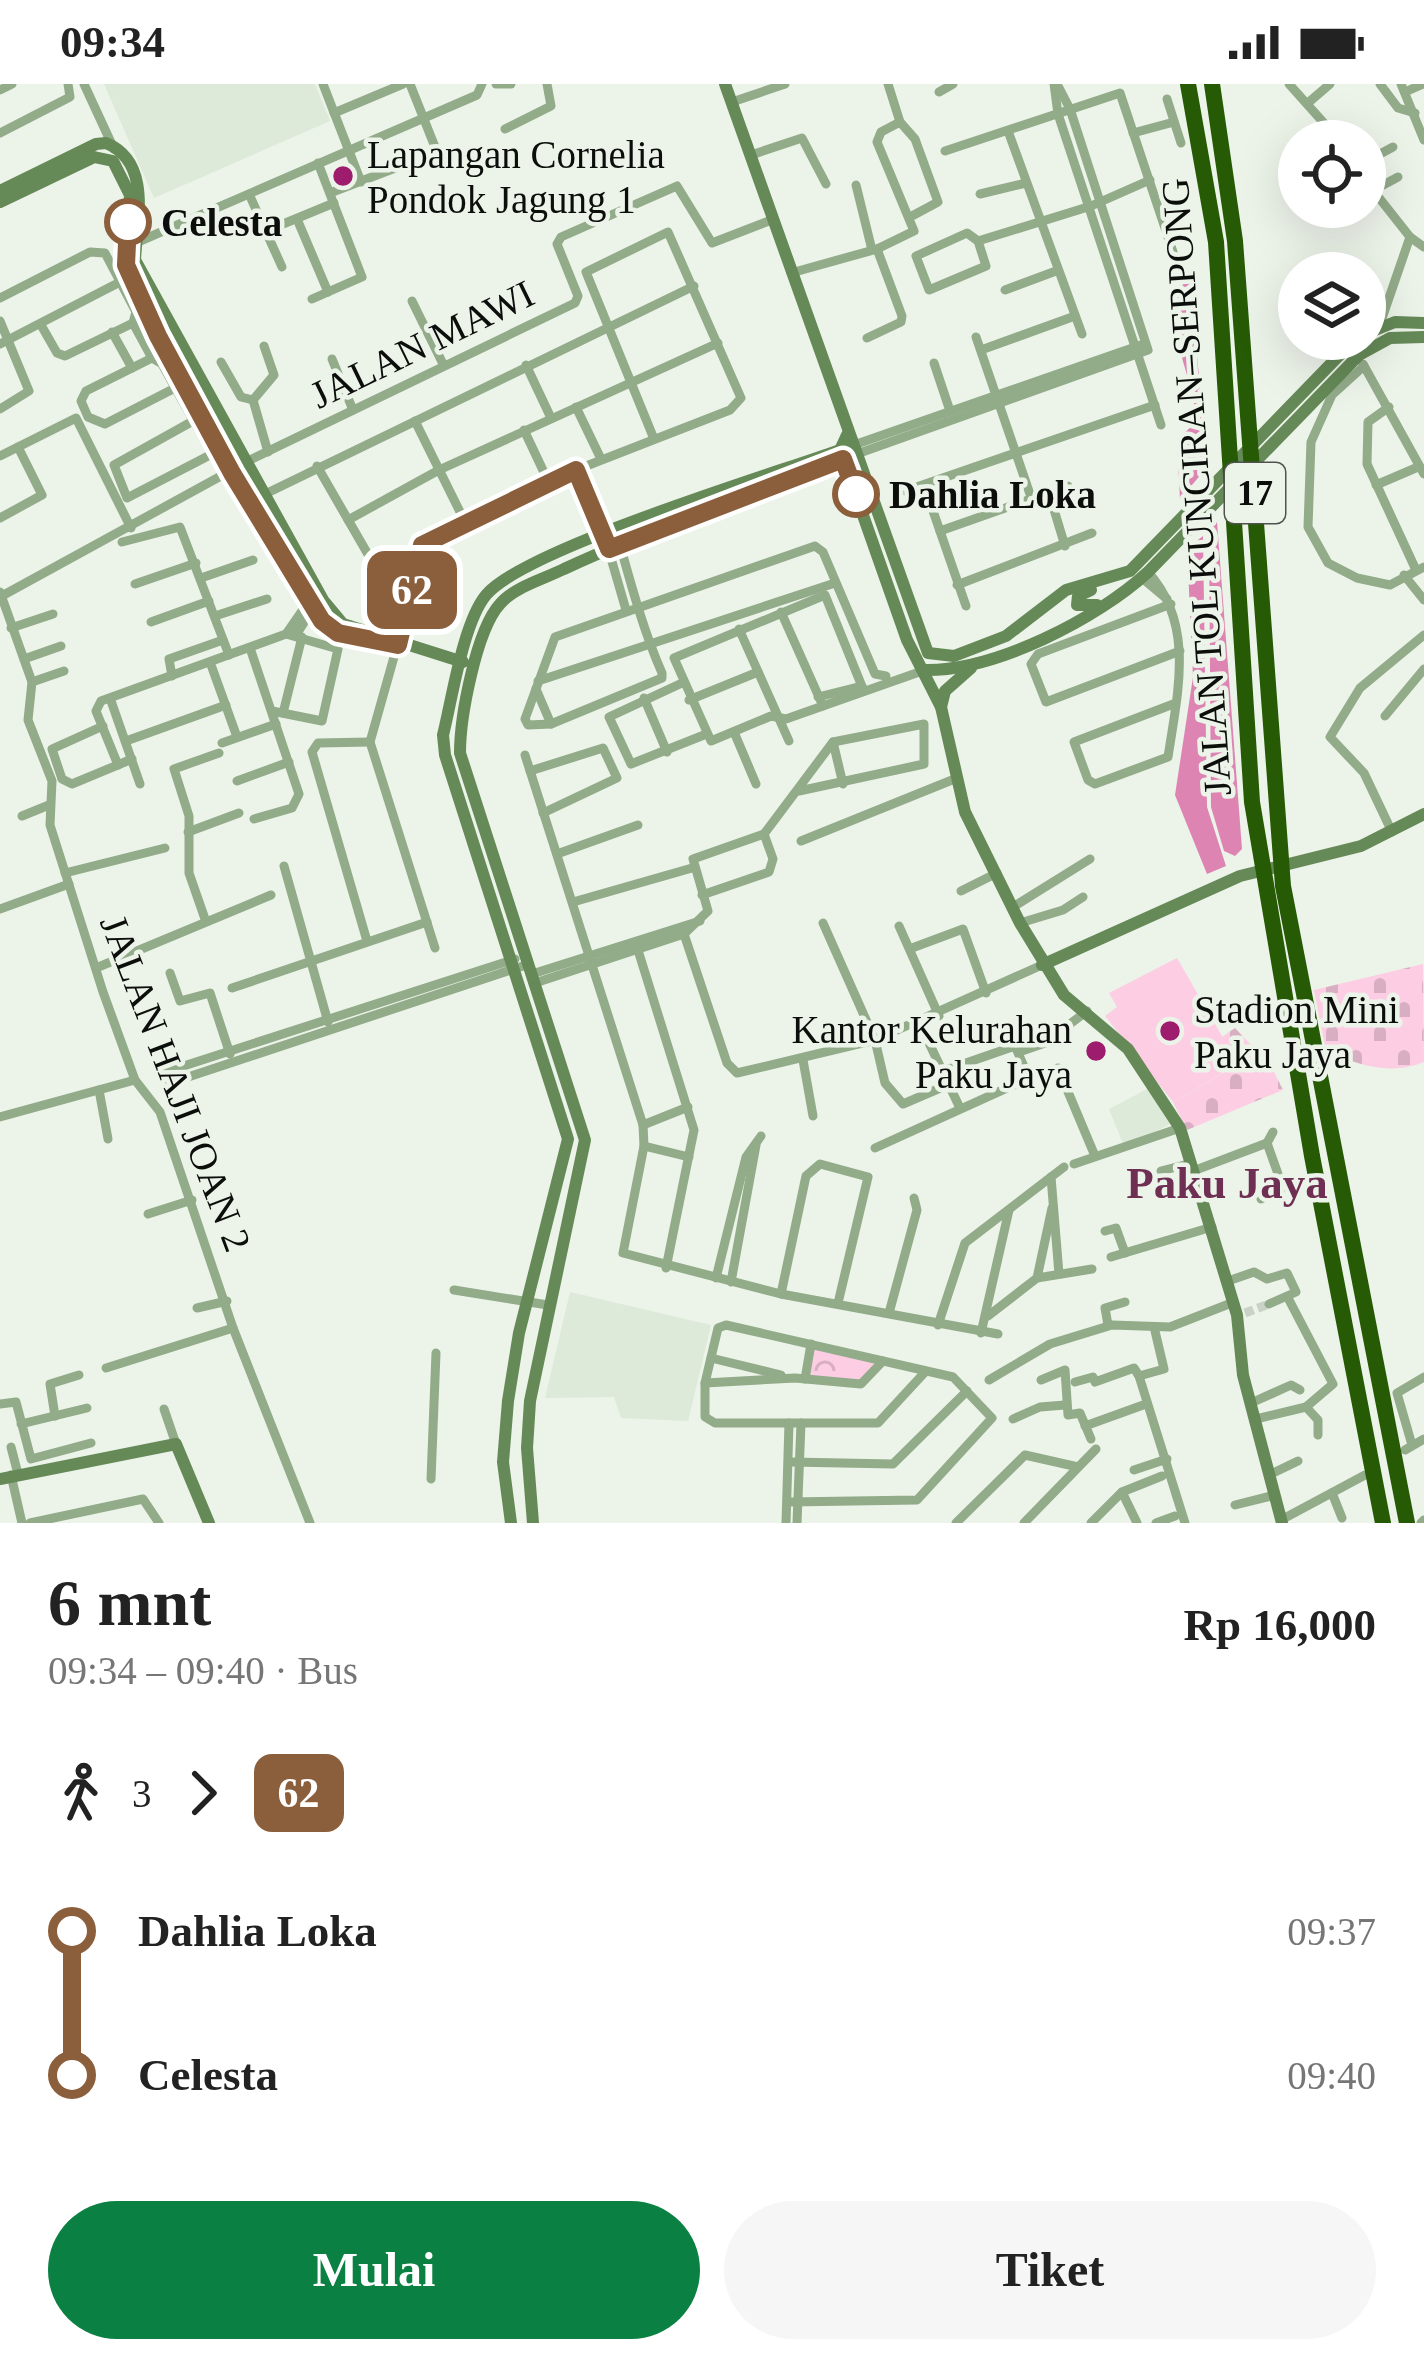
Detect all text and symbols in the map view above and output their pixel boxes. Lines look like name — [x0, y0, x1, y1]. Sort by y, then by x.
text: 09:34 — [60, 17, 165, 67]
map controls — [1278, 120, 1386, 360]
button: locate — [1278, 120, 1386, 228]
place label: Lapangan Cornelia Pondok Jagung 1 — [367, 133, 665, 222]
marker: Lapangan Cornelia Pondok Jagung 1 — [330, 163, 356, 189]
street label: JALAN TOL KUNCIRAN–SERPONG — [1153, 177, 1239, 797]
marker: Celesta — [106, 200, 150, 244]
place label: Celesta — [161, 201, 282, 244]
button: layers — [1278, 252, 1386, 360]
street label: JALAN MAWI — [303, 271, 541, 417]
road number: 17 — [1225, 463, 1285, 523]
marker: Dahlia Loka — [834, 472, 878, 516]
place label: Dahlia Loka — [889, 473, 1096, 516]
line badge: 62 — [358, 551, 466, 629]
text: 62 — [391, 567, 433, 613]
street label: JALAN HAJI JOAN 2 — [92, 909, 260, 1257]
place label: Stadion Mini Paku Jaya — [1194, 988, 1399, 1077]
place label: Kantor Kelurahan Paku Jaya — [792, 1008, 1072, 1097]
marker: Stadion Mini Paku Jaya — [1157, 1018, 1183, 1044]
marker: Kantor Kelurahan Paku Jaya — [1083, 1038, 1109, 1064]
district label: Paku Jaya — [1126, 1158, 1328, 1208]
text: 6 mnt — [48, 1566, 211, 1639]
text: Rp 16,000 — [1183, 1600, 1376, 1650]
text: 09:34 – 09:40 · Bus — [48, 1649, 358, 1692]
icon: walk — [48, 1760, 114, 1826]
icon: forward — [170, 1760, 236, 1826]
text: 62 — [278, 1770, 320, 1816]
text: 3 — [132, 1772, 152, 1815]
text: Dahlia Loka — [138, 1906, 377, 1956]
text: 09:37 — [1287, 1910, 1376, 1953]
text: Celesta — [138, 2050, 278, 2100]
text: 09:40 — [1287, 2054, 1376, 2097]
button: Mulai — [48, 2201, 700, 2339]
button: Tiket — [724, 2201, 1376, 2339]

